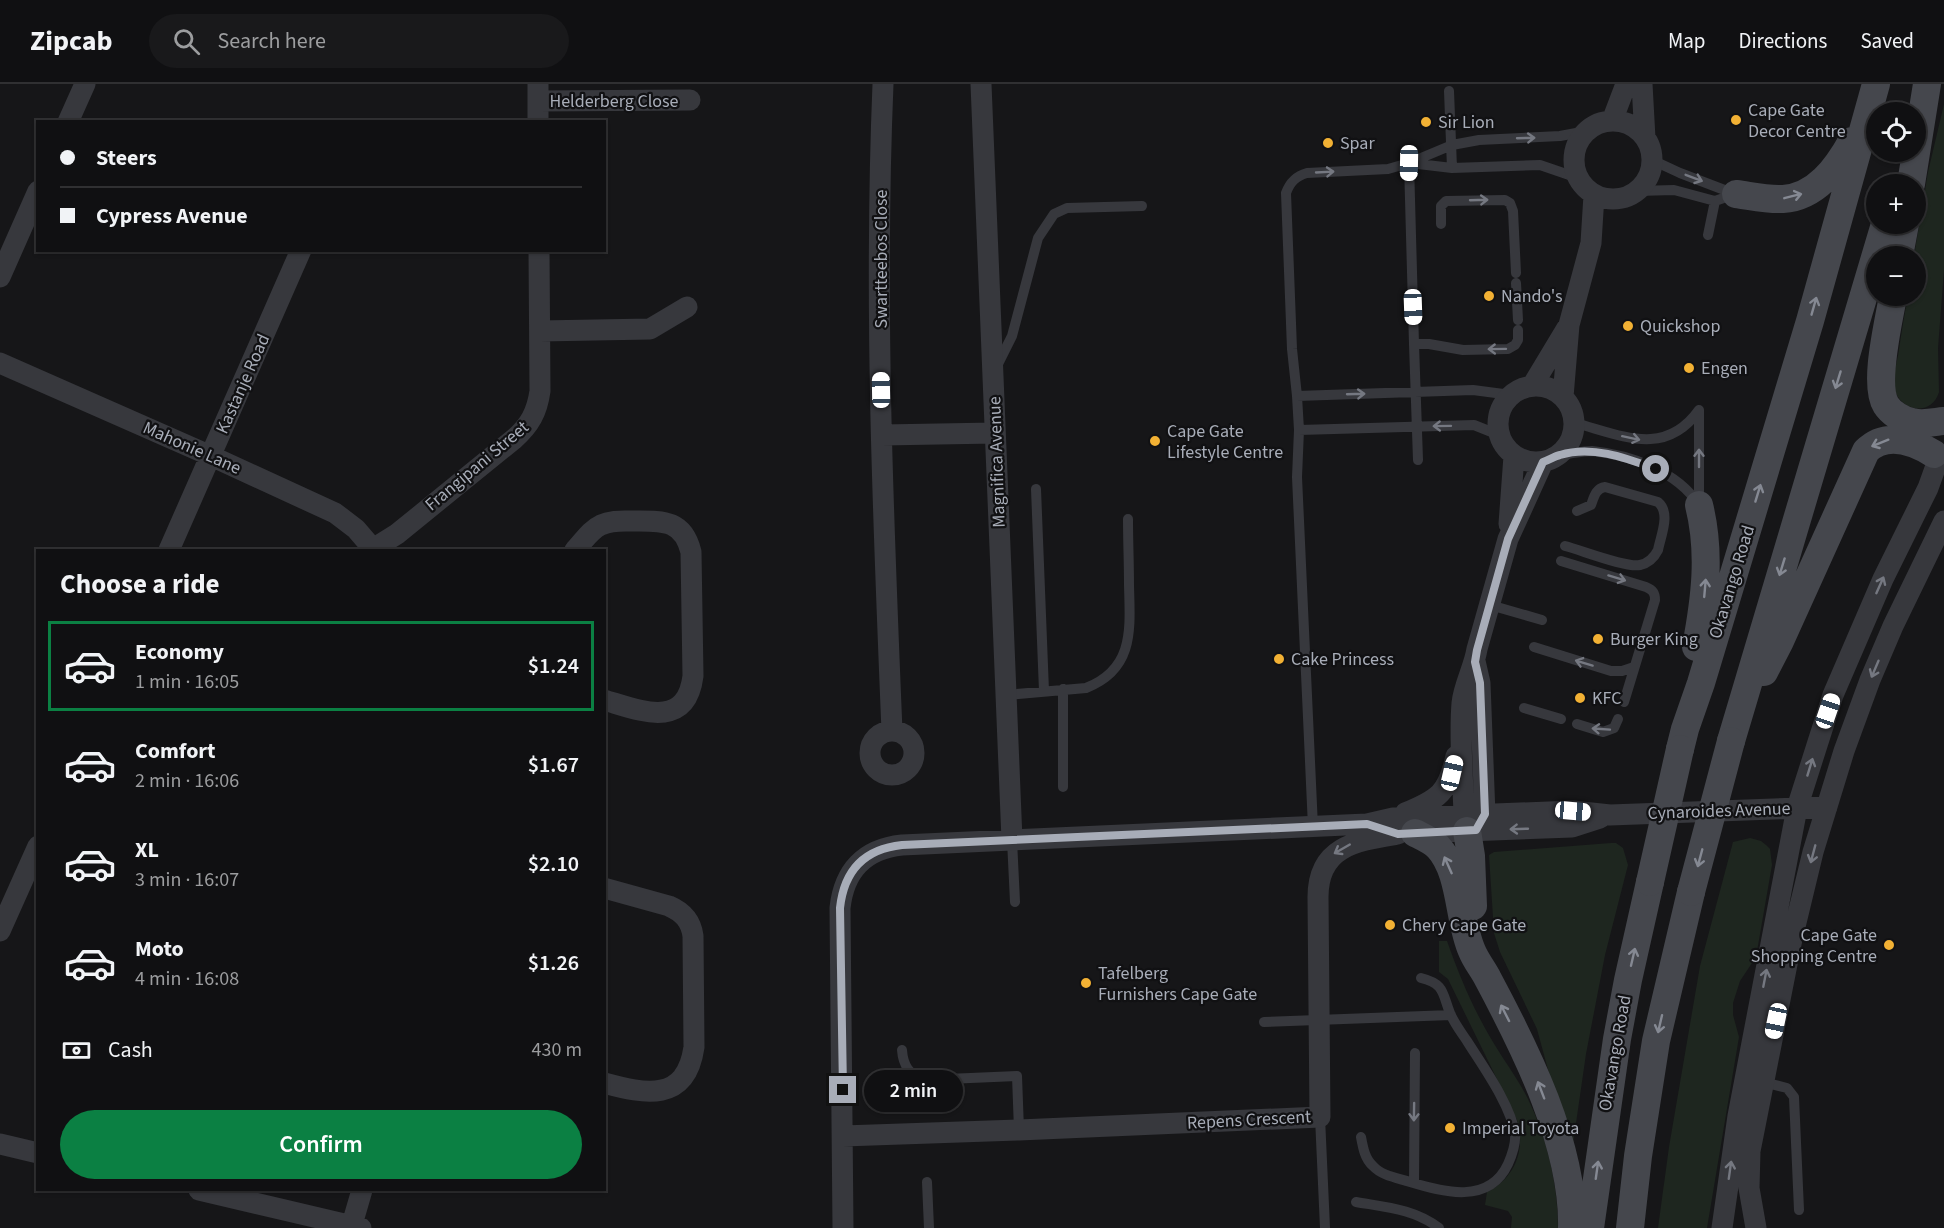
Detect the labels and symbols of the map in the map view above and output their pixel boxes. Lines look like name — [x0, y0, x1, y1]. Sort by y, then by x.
street label: Helderberg Close — [549, 89, 679, 114]
place label: Cape Gate Decor Centre — [1748, 98, 1846, 144]
place label: Sir Lion — [1438, 110, 1495, 135]
marker: Cape Gate Decor Centre — [1729, 113, 1743, 127]
marker: Sir Lion — [1419, 115, 1433, 129]
place label: Spar — [1340, 131, 1375, 156]
one-way arrow — [1516, 132, 1536, 143]
marker: Spar — [1321, 136, 1335, 150]
car — [1400, 145, 1418, 181]
one-way arrow — [1314, 167, 1334, 178]
one-way arrow — [1684, 173, 1702, 184]
street label: Swartteebos Close — [869, 189, 894, 328]
one-way arrow — [1783, 190, 1802, 202]
one-way arrow — [1469, 194, 1489, 205]
place label: Nando's — [1501, 284, 1562, 309]
car — [1403, 289, 1423, 325]
marker: Nando's — [1482, 289, 1496, 303]
one-way arrow — [1809, 297, 1820, 316]
place label: Quickshop — [1640, 314, 1720, 339]
marker: Quickshop — [1621, 319, 1635, 333]
street label: Kastanje Road — [210, 330, 276, 438]
one-way arrow — [1488, 343, 1508, 355]
place label: Engen — [1701, 356, 1748, 381]
marker: Engen — [1682, 361, 1696, 375]
one-way arrow — [1832, 370, 1843, 389]
car — [872, 372, 890, 408]
one-way arrow — [1345, 388, 1365, 399]
street label: Magnifica Avenue — [982, 396, 1012, 528]
street label: Mahonie Lane — [139, 415, 245, 481]
street label: Frangipani Street — [420, 415, 534, 517]
place label: Cape Gate Lifestyle Centre — [1167, 419, 1283, 465]
one-way arrow — [1433, 420, 1453, 432]
one-way arrow — [1621, 432, 1640, 444]
marker: Cape Gate Lifestyle Centre — [1148, 434, 1162, 448]
one-way arrow — [1871, 438, 1890, 449]
one-way arrow — [1693, 448, 1704, 468]
route start — [1642, 455, 1669, 482]
one-way arrow — [1753, 484, 1764, 503]
street label: Okavango Road — [1703, 522, 1761, 642]
one-way arrow — [1776, 557, 1787, 576]
one-way arrow — [1607, 573, 1626, 584]
one-way arrow — [1874, 577, 1886, 595]
one-way arrow — [1700, 579, 1711, 598]
place label: Burger King — [1610, 627, 1698, 652]
marker: Burger King — [1591, 632, 1605, 646]
place label: Cake Princess — [1291, 647, 1394, 672]
marker: Cake Princess — [1272, 652, 1286, 666]
one-way arrow — [1575, 657, 1594, 668]
one-way arrow — [1869, 660, 1880, 678]
place label: KFC — [1592, 686, 1621, 711]
marker: KFC — [1573, 691, 1587, 705]
car — [1814, 691, 1842, 731]
one-way arrow — [1592, 724, 1611, 735]
car — [1439, 753, 1465, 793]
one-way arrow — [1805, 758, 1816, 777]
street label: Cynaroides Avenue — [1647, 796, 1791, 826]
car — [1554, 800, 1592, 822]
one-way arrow — [1510, 823, 1530, 834]
one-way arrow — [1334, 844, 1351, 856]
one-way arrow — [1807, 844, 1818, 863]
one-way arrow — [1693, 848, 1705, 867]
one-way arrow — [1442, 856, 1453, 874]
place label: Chery Cape Gate — [1402, 913, 1526, 938]
marker: Chery Cape Gate — [1383, 918, 1397, 932]
place label: Cape Gate Shopping Centre — [1751, 923, 1877, 969]
marker: Cape Gate Shopping Centre — [1882, 938, 1896, 952]
one-way arrow — [1627, 948, 1639, 967]
place label: Tafelberg Furnishers Cape Gate — [1098, 961, 1257, 1007]
one-way arrow — [1760, 969, 1771, 989]
marker: Tafelberg Furnishers Cape Gate — [1079, 976, 1093, 990]
street label: Okavango Road — [1592, 993, 1638, 1113]
car — [1763, 1002, 1789, 1040]
one-way arrow — [1499, 1004, 1511, 1022]
one-way arrow — [1654, 1014, 1665, 1033]
callout: 2 min — [864, 1069, 963, 1111]
route end — [829, 1076, 856, 1103]
one-way arrow — [1534, 1081, 1545, 1100]
one-way arrow — [1409, 1101, 1420, 1121]
street label: Repens Crescent — [1186, 1104, 1312, 1136]
place label: Imperial Toyota — [1462, 1116, 1579, 1141]
marker: Imperial Toyota — [1443, 1121, 1457, 1135]
one-way arrow — [1591, 1161, 1602, 1180]
one-way arrow — [1725, 1161, 1736, 1181]

